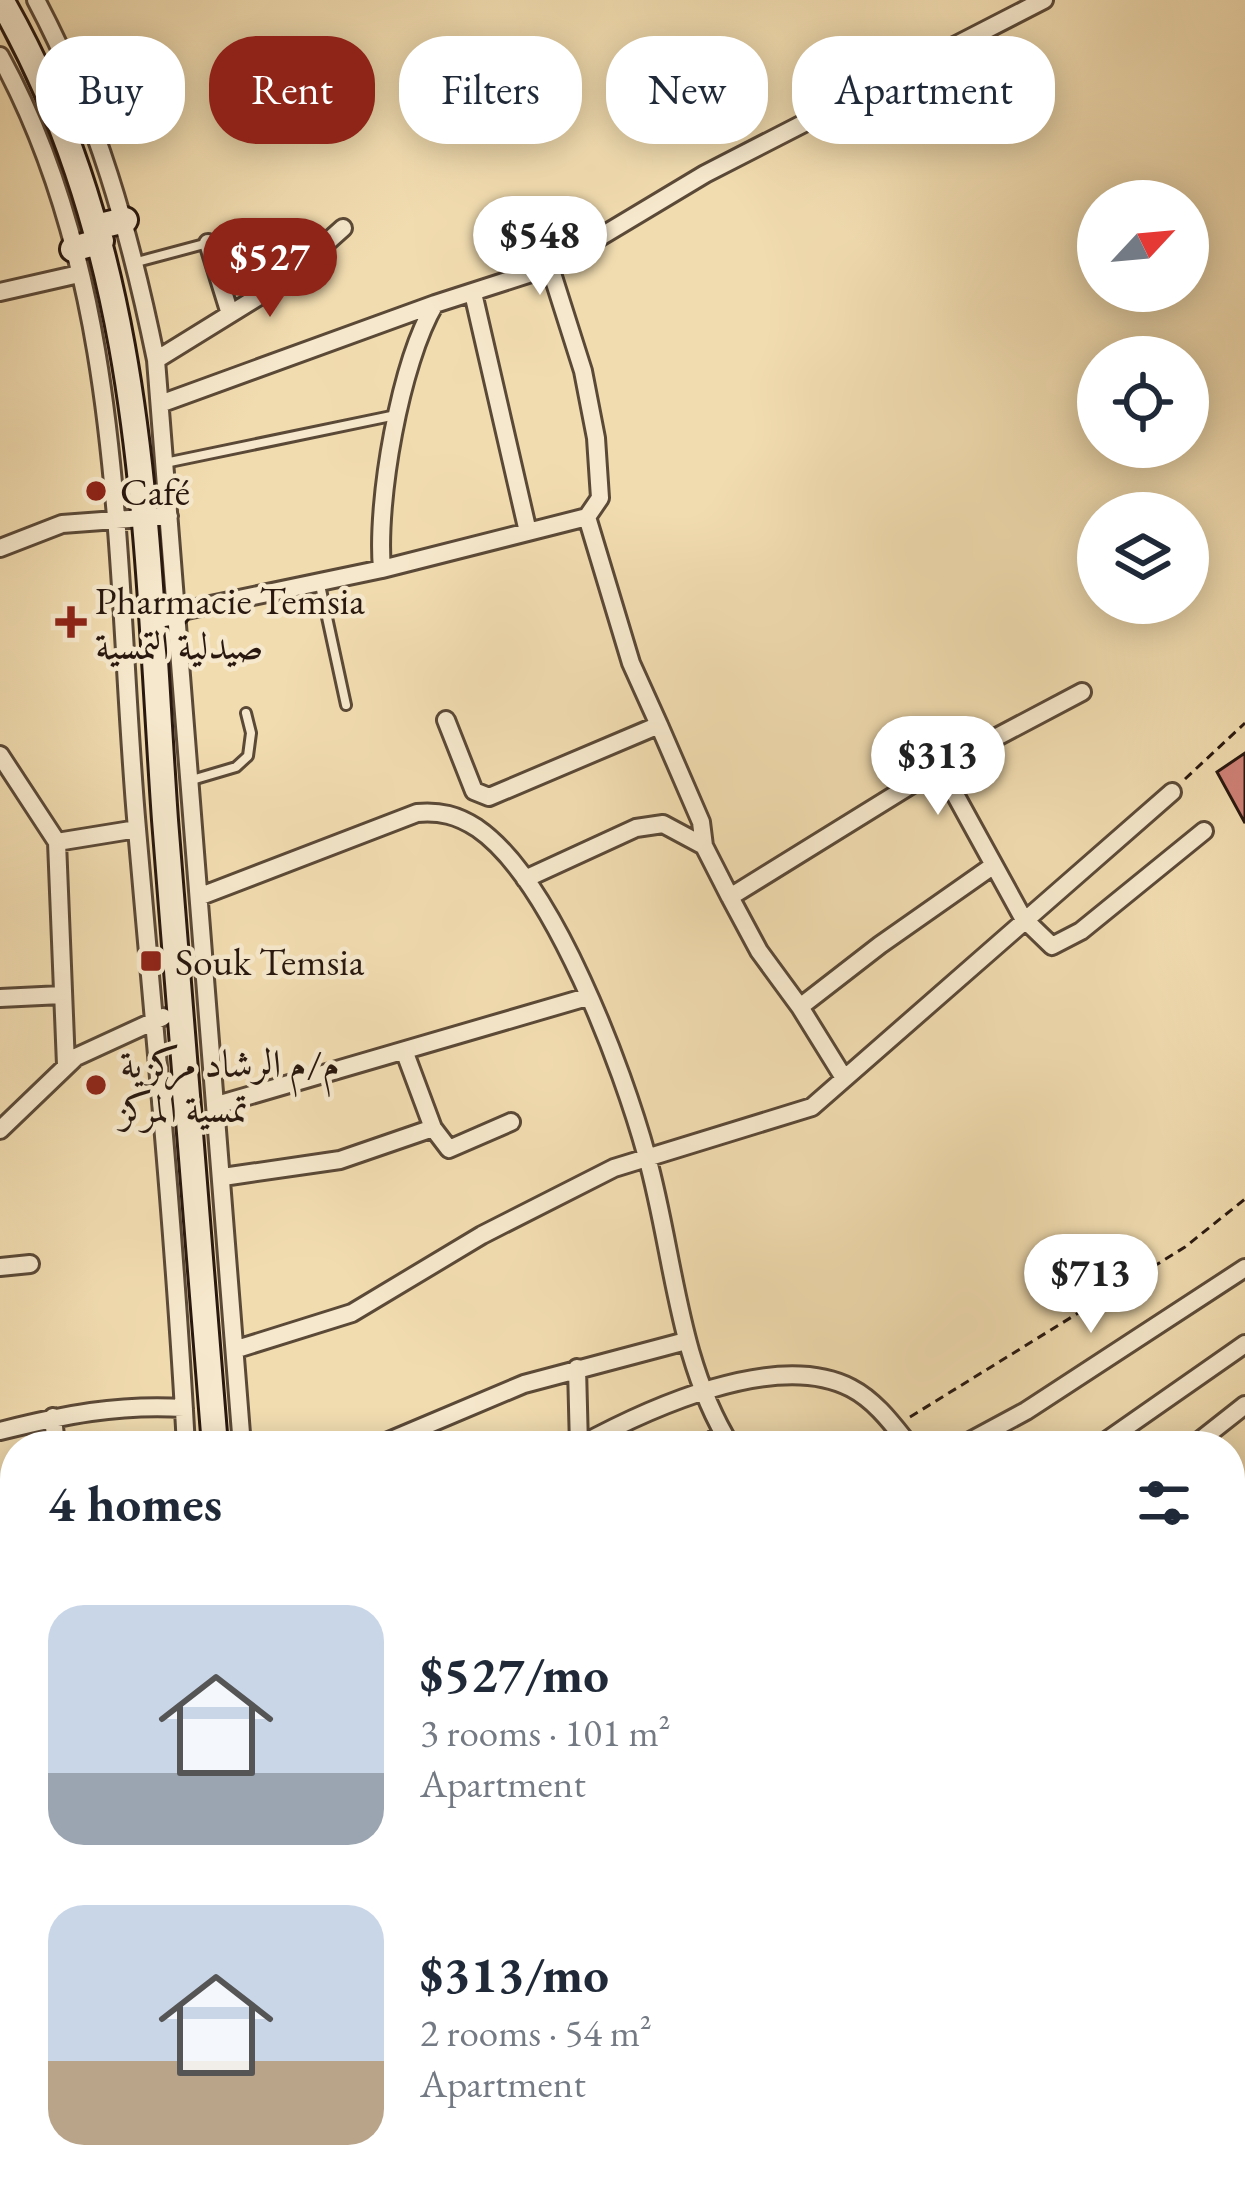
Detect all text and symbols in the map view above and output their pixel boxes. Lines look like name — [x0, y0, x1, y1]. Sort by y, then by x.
chip: Buy — [36, 36, 185, 144]
chip: Rent — [209, 36, 375, 144]
chip: Filters — [399, 36, 582, 144]
chip: New — [606, 36, 768, 144]
chip: Apartment — [792, 36, 1055, 144]
north arrow — [1077, 180, 1209, 312]
map controls — [1077, 180, 1209, 624]
pin: $548 — [469, 196, 611, 298]
text: $548 — [500, 209, 580, 260]
pin: $527 — [199, 218, 341, 320]
text: $527 — [230, 231, 310, 282]
button: locate — [1077, 336, 1209, 468]
place label: Café — [120, 466, 190, 517]
marker: Café — [83, 478, 109, 504]
button: layers — [1077, 492, 1209, 624]
place label: Pharmacie Temsia صيدلية التمسية — [95, 575, 365, 671]
marker: Pharmacie Temsia صيدلية التمسية — [58, 609, 84, 635]
pin: $313 — [867, 716, 1009, 818]
text: $313 — [898, 729, 978, 780]
place label: Souk Temsia — [175, 936, 365, 987]
marker: Souk Temsia — [138, 948, 164, 974]
place label: م/م الرشاد مركزية تمسية المركز — [116, 1038, 340, 1134]
marker: م/م الرشاد مركزية تمسية المركز — [83, 1072, 109, 1098]
pin: $713 — [1020, 1234, 1162, 1336]
text: $713 — [1051, 1247, 1131, 1298]
text: 4 homes — [48, 1470, 222, 1536]
icon: filters — [1131, 1470, 1197, 1536]
text: $527/mo — [420, 1641, 609, 1707]
icon: home — [144, 1653, 288, 1797]
text: 3 rooms · 101 m² — [420, 1707, 671, 1758]
text: Apartment — [420, 1758, 586, 1809]
text: $313/mo — [420, 1941, 609, 2007]
icon: home — [144, 1953, 288, 2097]
text: 2 rooms · 54 m² — [420, 2007, 652, 2058]
text: Apartment — [420, 2058, 586, 2109]

